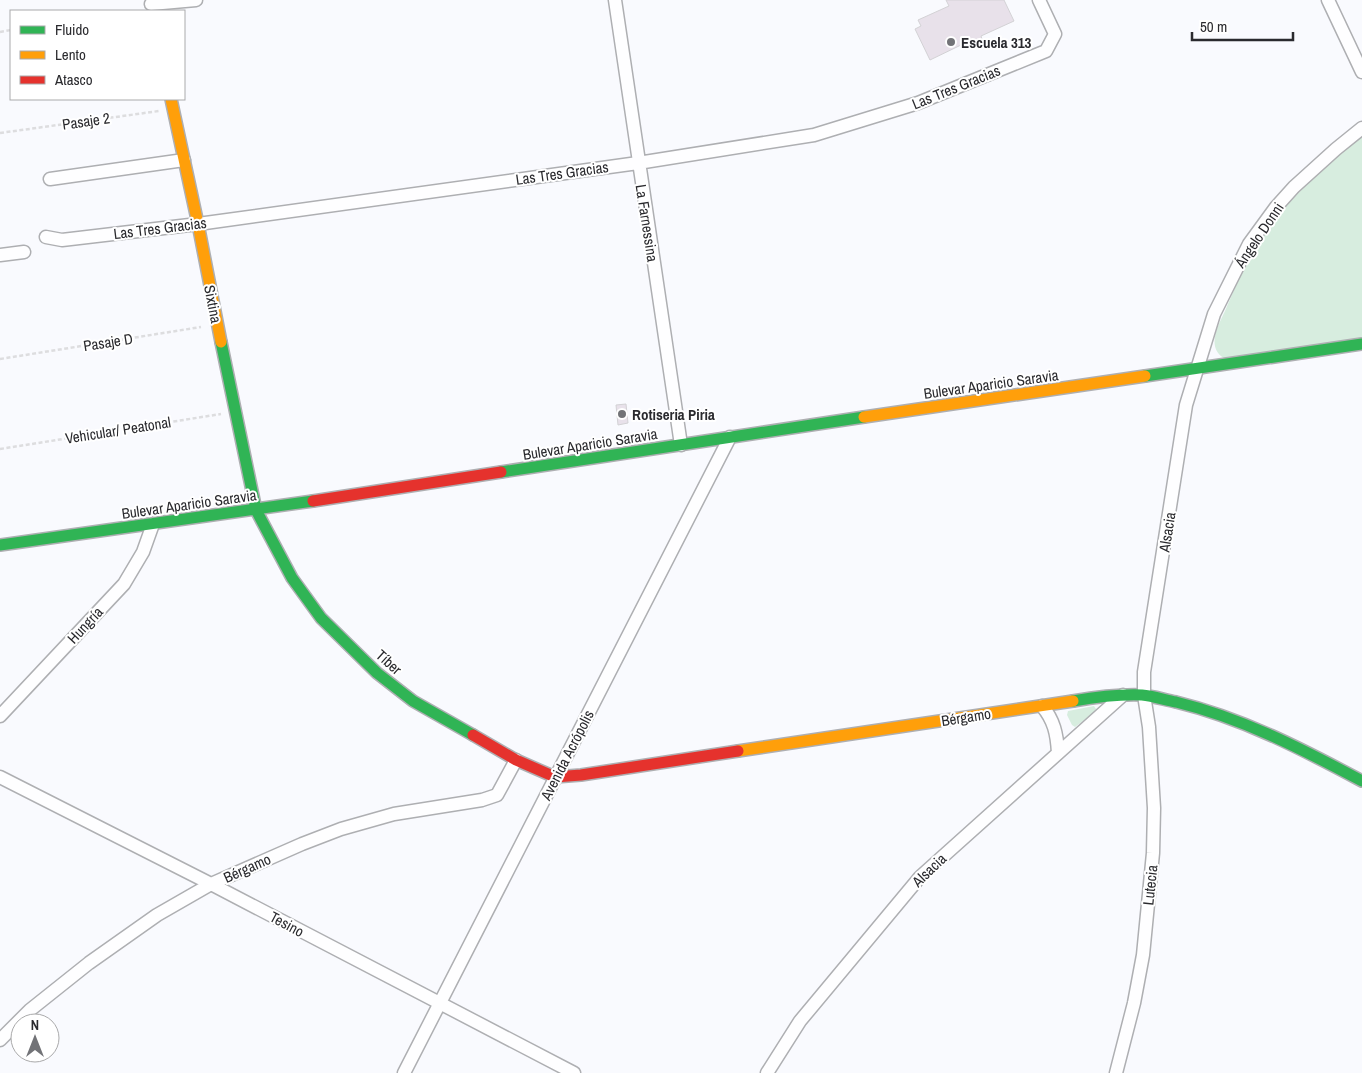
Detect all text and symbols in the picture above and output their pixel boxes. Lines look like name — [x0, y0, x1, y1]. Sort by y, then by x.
legend — [10, 10, 185, 100]
scale bar — [1192, 10, 1293, 42]
text: 50 m — [1200, 16, 1227, 37]
text: Fluido — [55, 19, 89, 40]
place label: Escuela 313 — [961, 32, 1032, 53]
marker: Escuela 313 — [945, 36, 957, 48]
text: Lento — [55, 44, 86, 65]
street label: Las Tres Gracias — [909, 60, 1003, 114]
text: Atasco — [54, 69, 93, 90]
street label: Pasaje 2 — [61, 107, 111, 135]
street label: Las Tres Gracias — [514, 156, 610, 190]
street label: La Farnessina — [631, 183, 663, 263]
street label: Ángelo Donni — [1229, 198, 1289, 273]
street label: Las Tres Gracias — [112, 212, 208, 244]
street label: Sixtina — [199, 283, 227, 325]
street label: Pasaje D — [82, 328, 134, 356]
street label: Bulevar Aparicio Saravia — [922, 364, 1060, 404]
place label: Rotiseria Piria — [632, 404, 715, 425]
marker: Rotiseria Piria — [616, 408, 628, 420]
street label: Vehicular/ Peatonal — [64, 411, 172, 449]
street label: Bulevar Aparicio Saravia — [521, 423, 659, 465]
street label: Bulevar Aparicio Saravia — [120, 484, 258, 524]
street label: Alsacia — [1153, 510, 1181, 555]
street label: Hungría — [62, 602, 108, 648]
street label: Tíber — [371, 645, 407, 679]
street label: Bérgamo — [940, 703, 992, 731]
street label: Avenida Acrópolis — [535, 706, 599, 805]
street label: Bérgamo — [220, 848, 274, 888]
street label: Alsacia — [906, 848, 951, 892]
street label: Lutecia — [1137, 864, 1163, 906]
street label: Tesino — [266, 906, 308, 942]
north arrow — [10, 1013, 60, 1063]
text: N — [31, 1016, 39, 1034]

